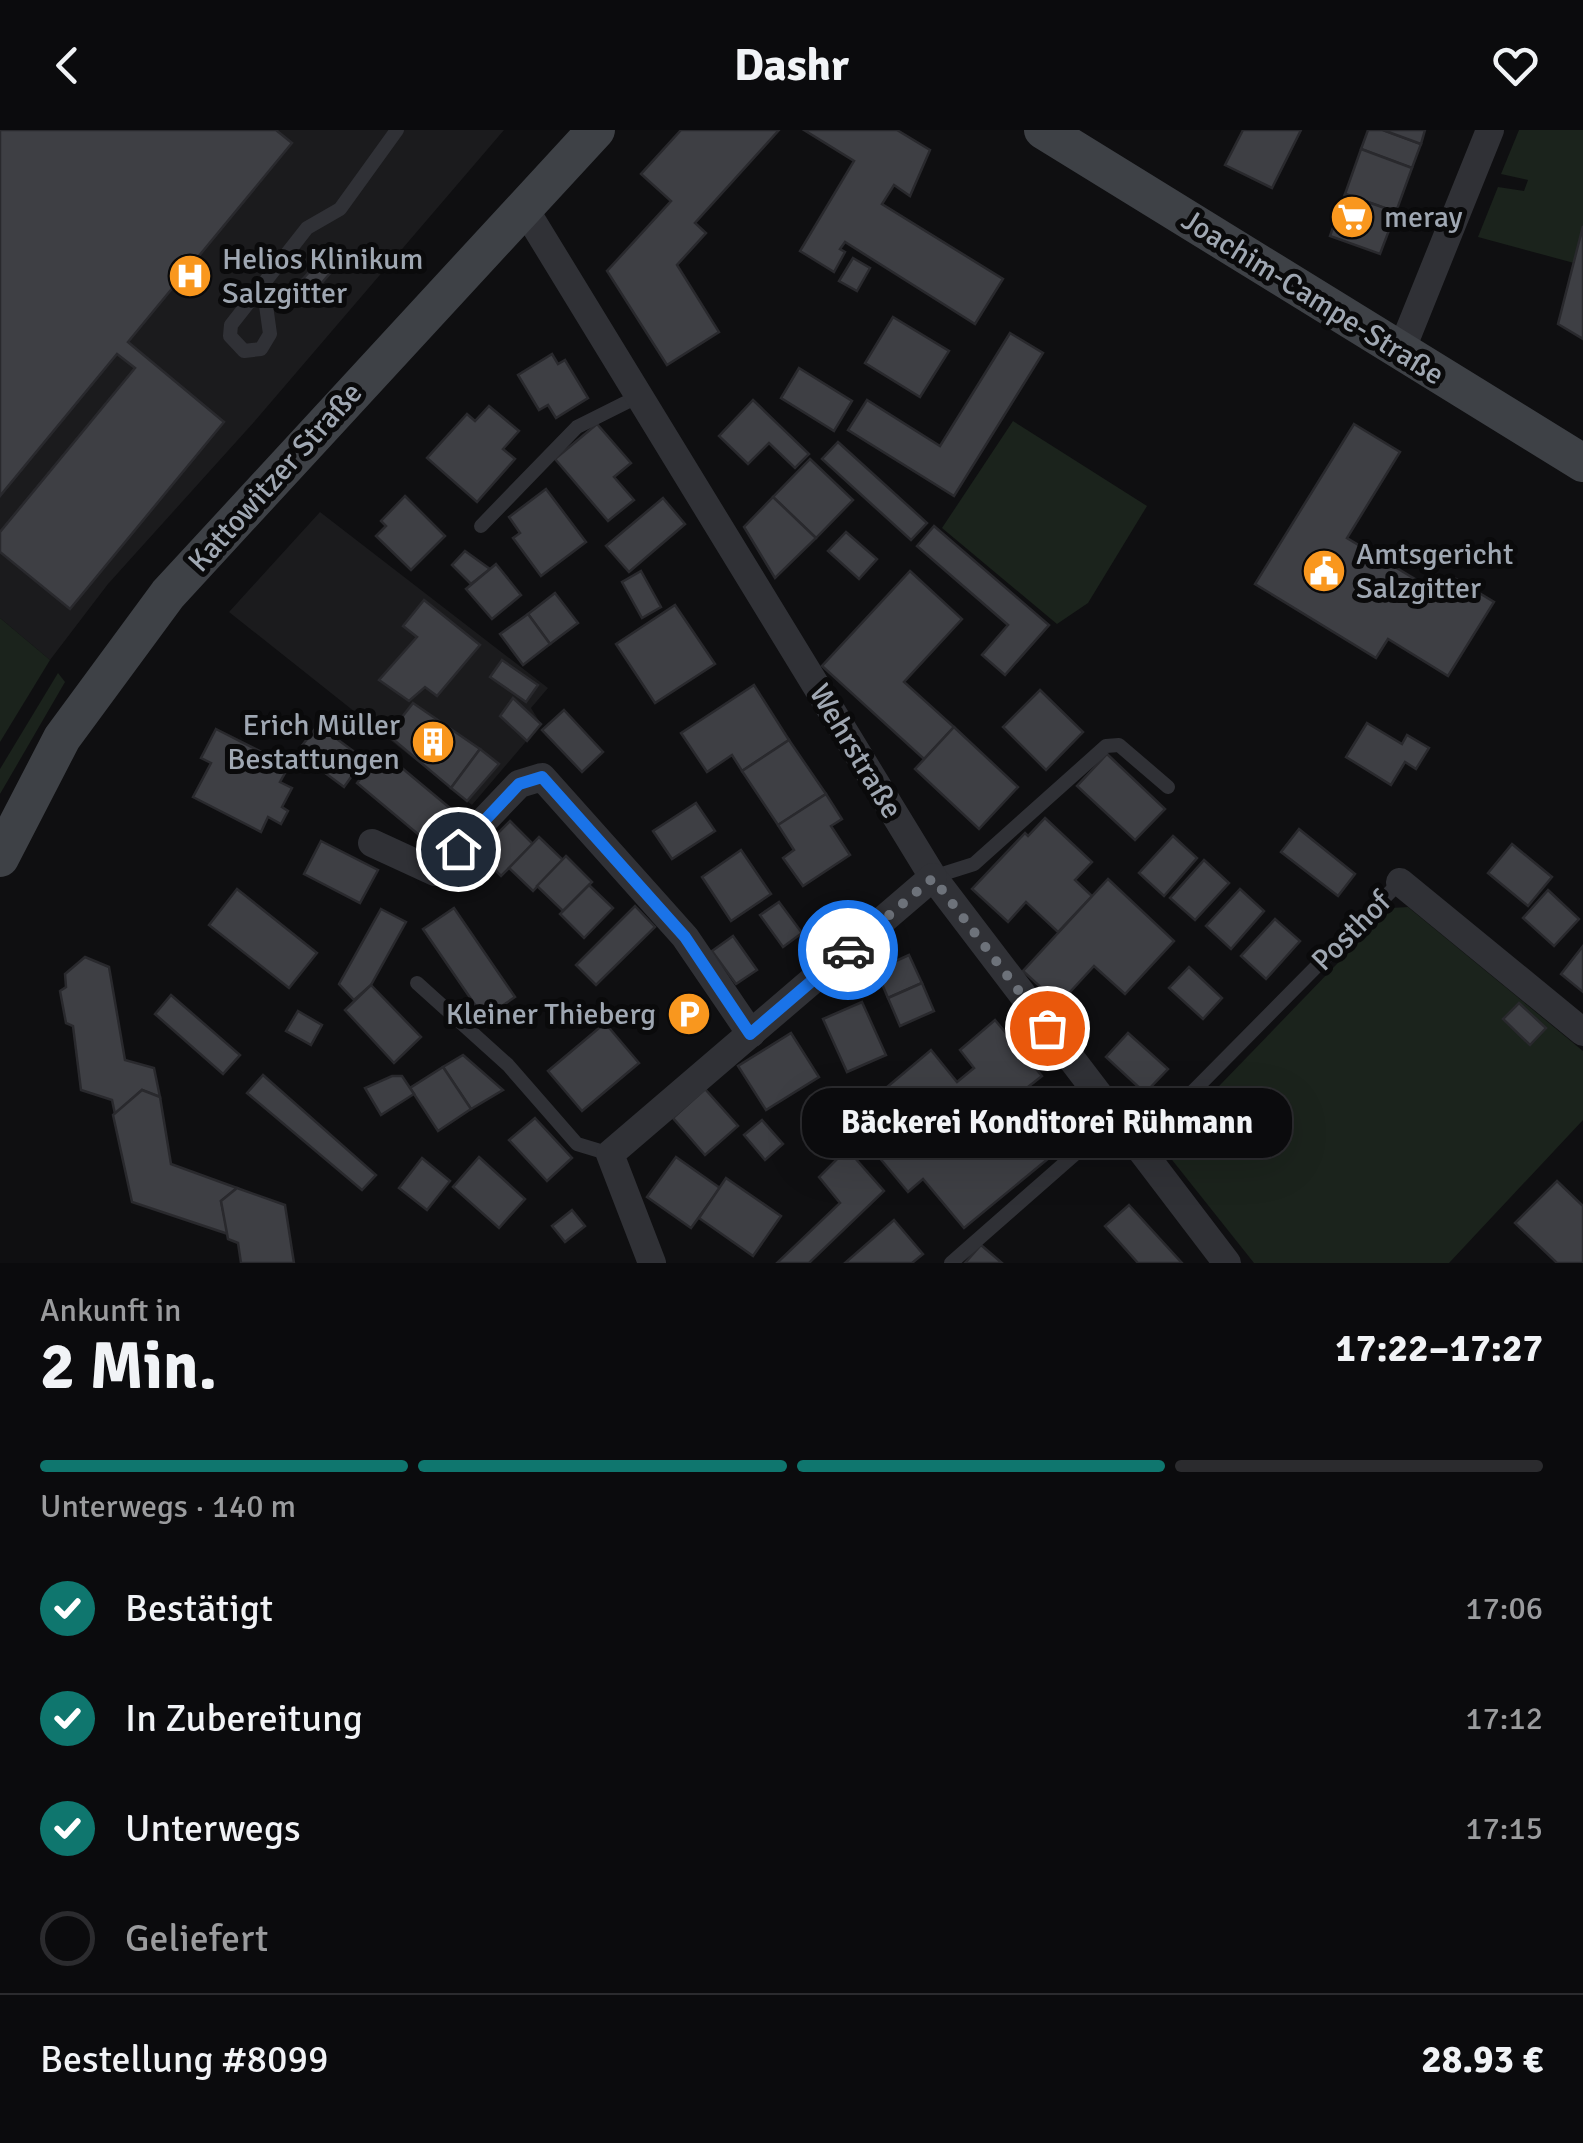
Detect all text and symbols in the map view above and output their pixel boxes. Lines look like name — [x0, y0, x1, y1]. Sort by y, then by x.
icon: back — [40, 38, 95, 93]
text: Dashr — [734, 38, 849, 93]
icon: heart — [1488, 38, 1543, 93]
supermarket icon: meray — [1329, 194, 1375, 240]
place label: meray — [1384, 199, 1463, 236]
street label: Joachim-Campe-Straße — [1175, 202, 1451, 393]
place label: Helios Klinikum Salzgitter — [222, 241, 423, 312]
hospital icon: Helios Klinikum Salzgitter — [167, 253, 213, 299]
street label: Kattowitzer Straße — [181, 375, 370, 580]
place label: Amtsgericht Salzgitter — [1356, 536, 1513, 607]
public building icon: Amtsgericht Salzgitter — [1301, 548, 1347, 594]
street label: Wehrstraße — [801, 677, 910, 825]
place label: Erich Müller Bestattungen — [227, 707, 400, 778]
building icon: Erich Müller Bestattungen — [410, 719, 456, 765]
pin — [416, 807, 501, 892]
icon: home — [431, 822, 486, 877]
street label: Posthof — [1304, 883, 1400, 979]
courier — [798, 900, 898, 1000]
icon: car — [821, 923, 876, 978]
pin — [1005, 986, 1090, 1071]
parking icon: Kleiner Thieberg — [666, 991, 712, 1037]
place label: Kleiner Thieberg — [446, 996, 656, 1033]
icon: bag — [1020, 1001, 1075, 1056]
callout: Bäckerei Konditorei Rühmann — [802, 1088, 1292, 1158]
text: Bäckerei Konditorei Rühmann — [841, 1103, 1253, 1142]
text: Ankunft in — [40, 1291, 182, 1330]
text: 17:22–17:27 — [1335, 1325, 1543, 1372]
text: 2 Min. — [40, 1327, 217, 1407]
text: Unterwegs · 140 m — [40, 1487, 296, 1526]
icon: check — [40, 1581, 95, 1636]
text: Bestätigt — [125, 1585, 273, 1632]
text: 17:06 — [1465, 1589, 1543, 1628]
icon: check — [40, 1691, 95, 1746]
text: In Zubereitung — [125, 1695, 363, 1742]
text: 17:12 — [1465, 1699, 1543, 1738]
icon: check — [40, 1801, 95, 1856]
text: Unterwegs — [125, 1805, 301, 1852]
text: 17:15 — [1465, 1809, 1543, 1848]
text: Geliefert — [125, 1915, 268, 1962]
text: Bestellung #8099 — [40, 2036, 329, 2083]
text: 28.93 € — [1421, 2036, 1543, 2083]

